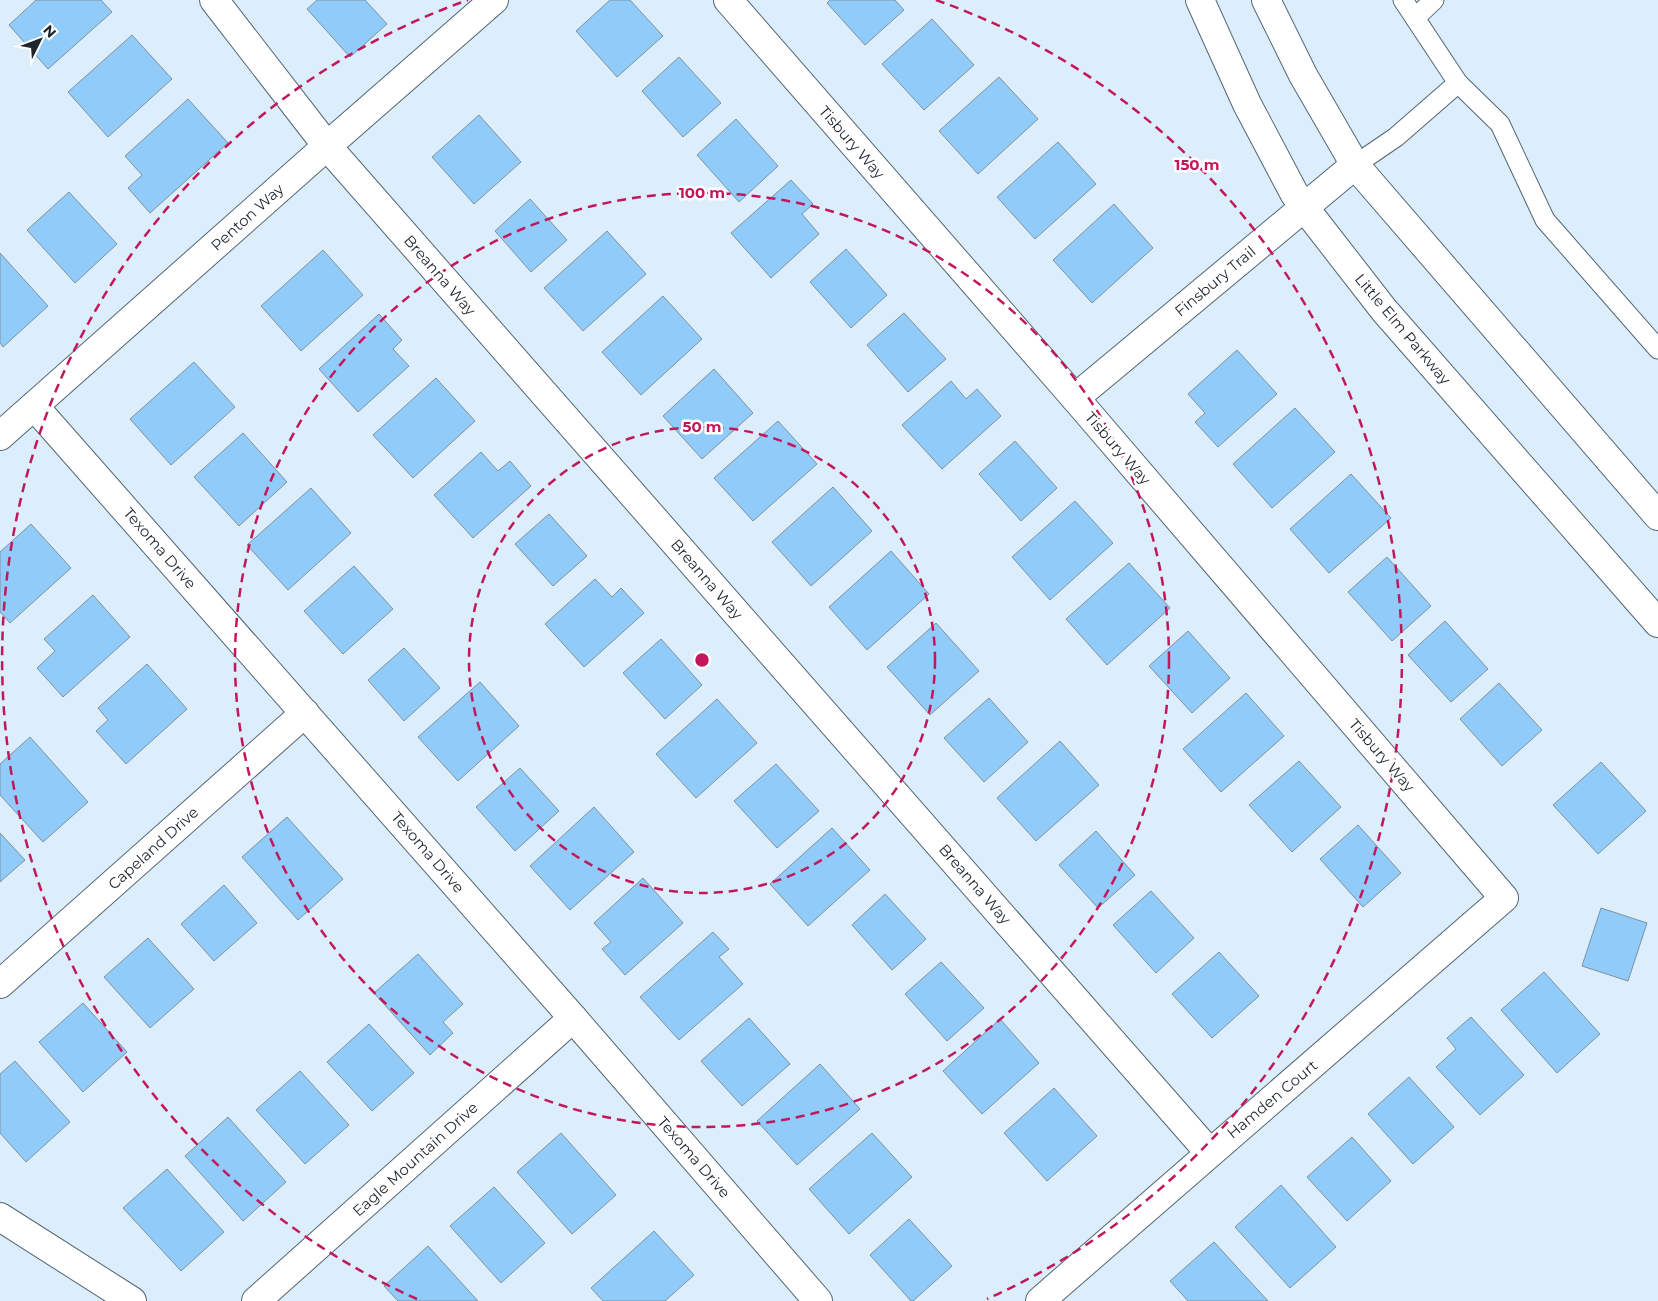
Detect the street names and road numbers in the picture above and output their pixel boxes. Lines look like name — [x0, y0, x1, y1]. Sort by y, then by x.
street label: Tisbury Way — [815, 102, 889, 183]
street label: Penton Way — [207, 179, 288, 255]
street label: Breanna Way — [400, 231, 481, 320]
street label: Finsbury Trail — [1171, 242, 1259, 320]
street label: Little Elm Parkway — [1351, 270, 1456, 389]
street label: Tisbury Way — [1081, 408, 1155, 489]
street label: Texoma Drive — [119, 503, 201, 593]
street label: Breanna Way — [667, 535, 748, 624]
street label: Tisbury Way — [1345, 715, 1419, 796]
street label: Capeland Drive — [104, 802, 202, 894]
street label: Texoma Drive — [387, 807, 469, 897]
street label: Breanna Way — [935, 840, 1016, 929]
street label: Hamden Court — [1223, 1056, 1321, 1142]
street label: Eagle Mountain Drive — [348, 1098, 482, 1220]
street label: Texoma Drive — [653, 1112, 735, 1202]

